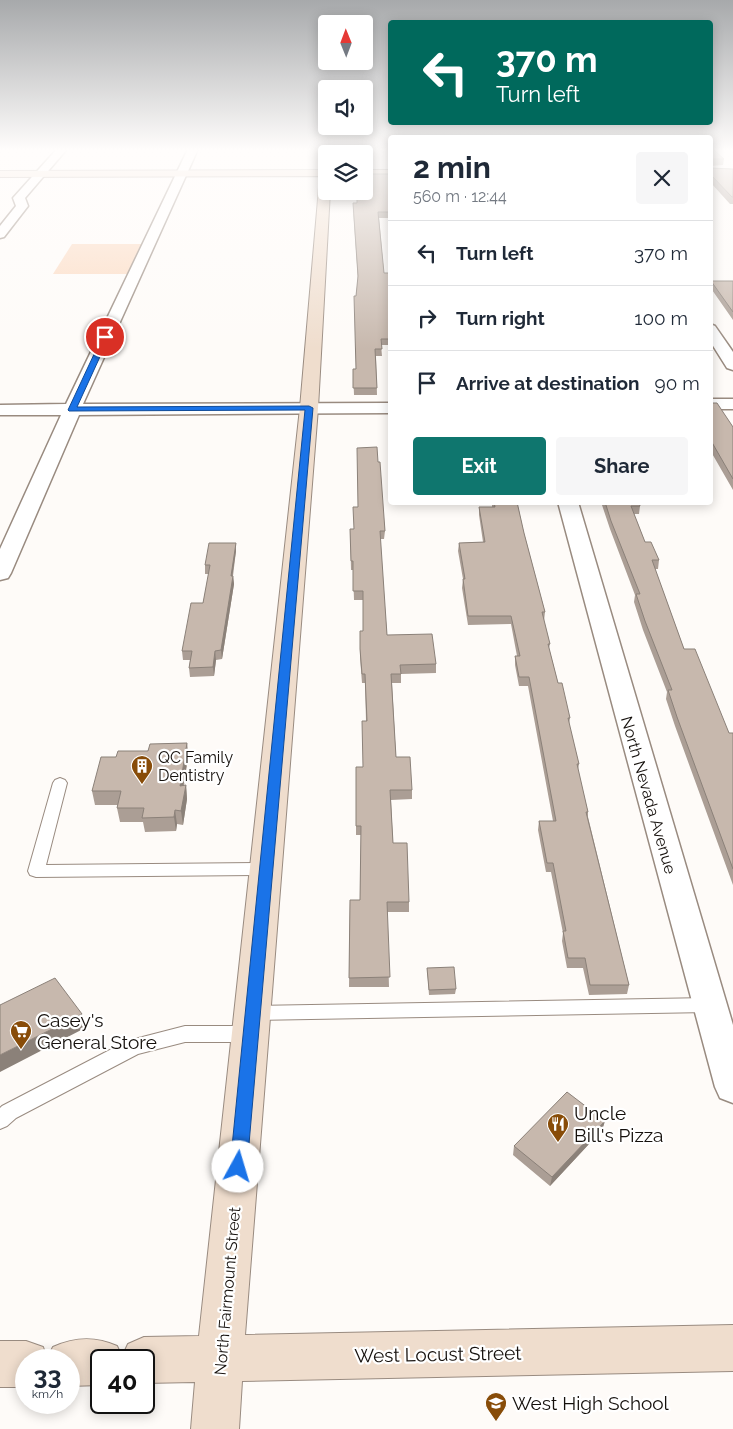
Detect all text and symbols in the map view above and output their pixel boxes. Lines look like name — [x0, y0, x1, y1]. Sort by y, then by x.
north arrow — [318, 15, 372, 70]
map controls — [318, 15, 373, 200]
text: 370 m — [496, 39, 598, 80]
icon: left — [413, 40, 478, 105]
button: sound — [318, 80, 373, 135]
text: Turn left — [496, 81, 580, 107]
button: layers — [318, 145, 373, 200]
text: 2 min — [413, 150, 491, 185]
button: close — [636, 152, 688, 204]
text: 560 m · 12:44 — [413, 187, 507, 206]
icon: left — [413, 239, 441, 267]
text: Turn left — [456, 242, 533, 264]
text: 370 m — [634, 242, 688, 264]
icon: right — [413, 304, 441, 332]
text: Turn right — [456, 307, 545, 329]
text: 100 m — [634, 307, 688, 329]
pin — [84, 316, 126, 358]
icon: arrive — [91, 323, 119, 351]
icon: arrive — [413, 369, 441, 397]
text: Arrive at destination — [456, 372, 640, 394]
text: 90 m — [655, 372, 700, 394]
button: Exit — [413, 437, 546, 495]
button: Share — [556, 437, 688, 495]
street label: North Nevada Avenue — [617, 714, 680, 876]
place label: QC Family Dentistry — [158, 748, 233, 785]
building icon: QC Family Dentistry — [130, 754, 154, 785]
place label: Casey's General Store — [37, 1009, 157, 1053]
supermarket icon: Casey's General Store — [9, 1019, 33, 1050]
place label: Uncle Bill's Pizza — [574, 1102, 663, 1146]
restaurant icon: Uncle Bill's Pizza — [546, 1112, 570, 1143]
position arrow — [211, 1140, 263, 1192]
street label: North Fairmount Street — [211, 1205, 244, 1376]
street label: West Locust Street — [354, 1342, 522, 1366]
speed limit sign: 40 — [90, 1349, 155, 1414]
text: 33 — [34, 1360, 61, 1390]
text: km/h — [32, 1387, 63, 1401]
school or university icon: West High School — [484, 1391, 508, 1422]
place label: West High School — [512, 1392, 670, 1414]

